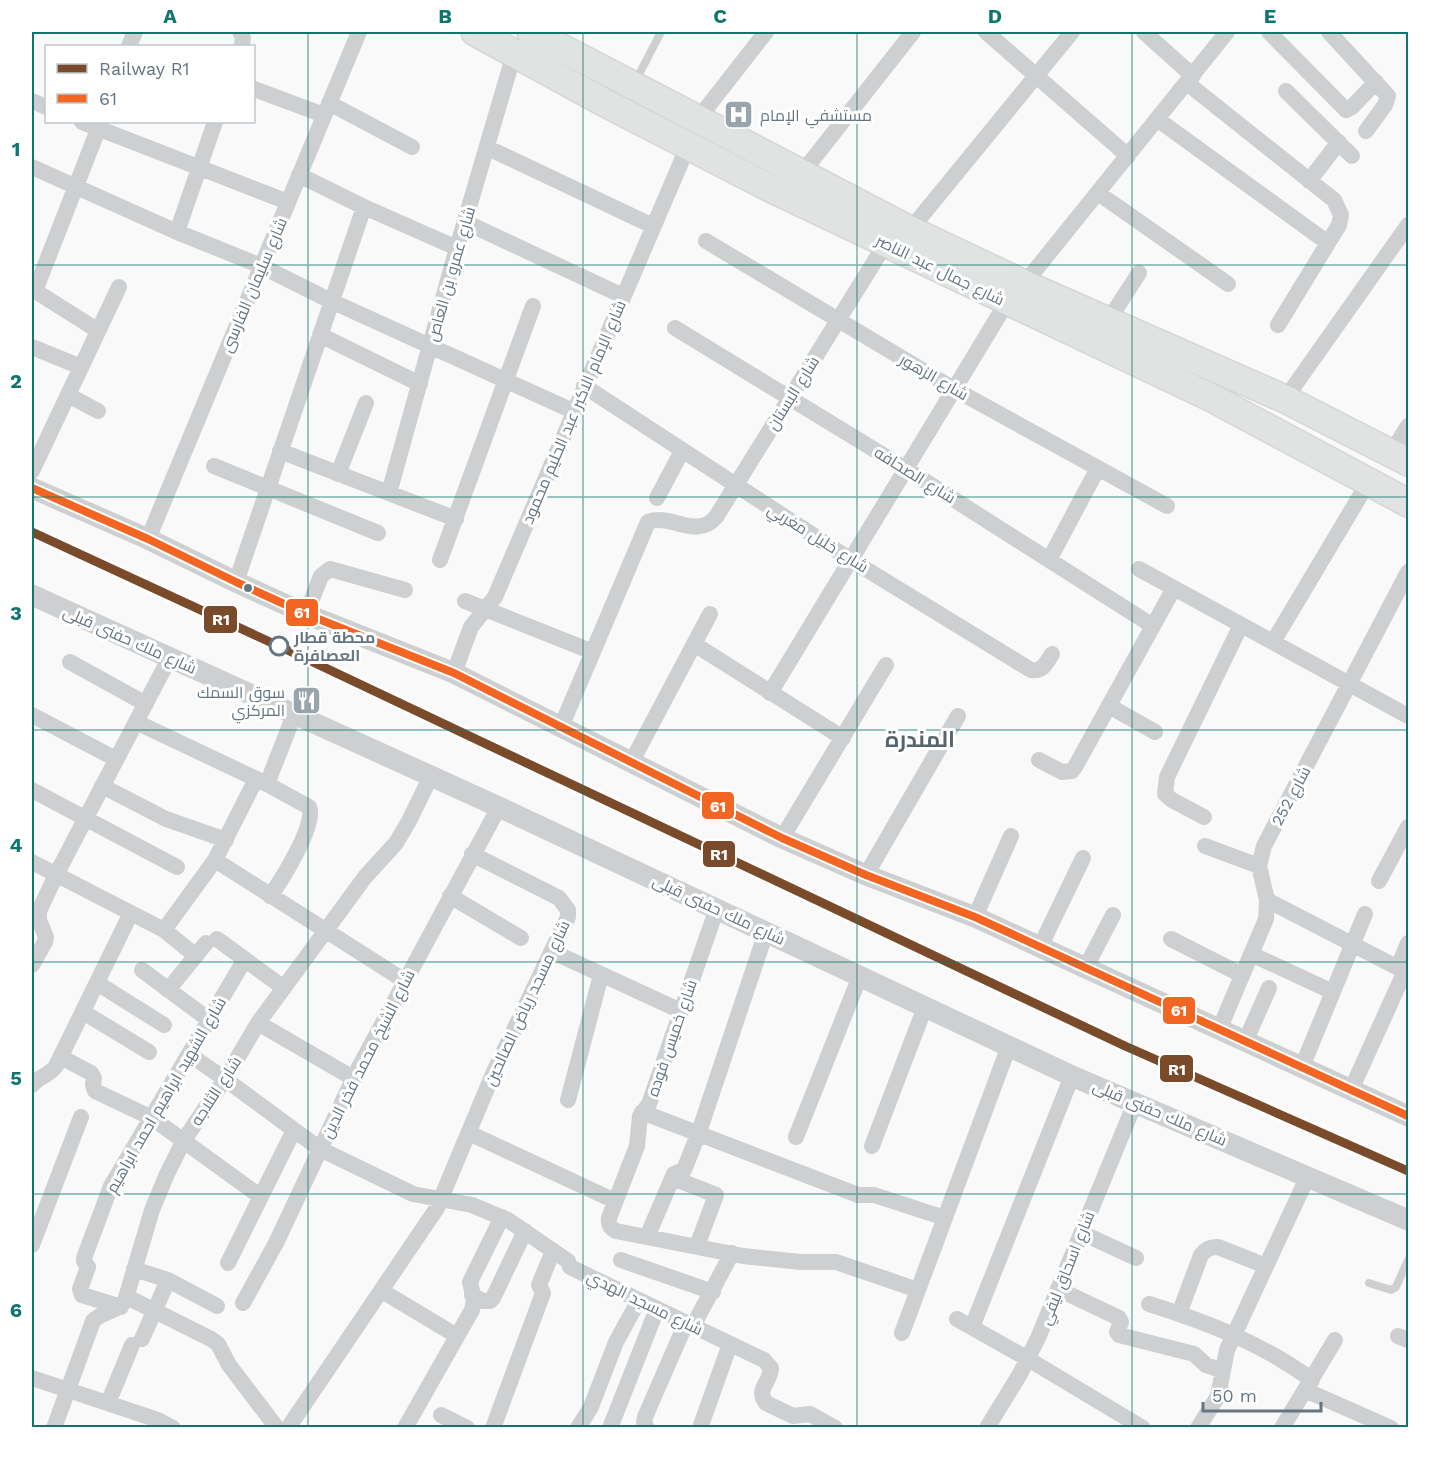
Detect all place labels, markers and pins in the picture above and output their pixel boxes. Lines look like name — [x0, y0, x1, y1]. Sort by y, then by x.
hospital icon: مستشفي الإمام — [723, 99, 755, 131]
place label: مستشفي الإمام — [760, 106, 872, 129]
unlabelled marker — [242, 582, 254, 594]
place label: محطة قطار العصافرة — [293, 628, 375, 665]
marker: محطة قطار العصافرة — [269, 636, 289, 656]
place label: سوق السمك المركزي — [197, 683, 285, 724]
restaurant icon: سوق السمك المركزي — [290, 685, 322, 717]

